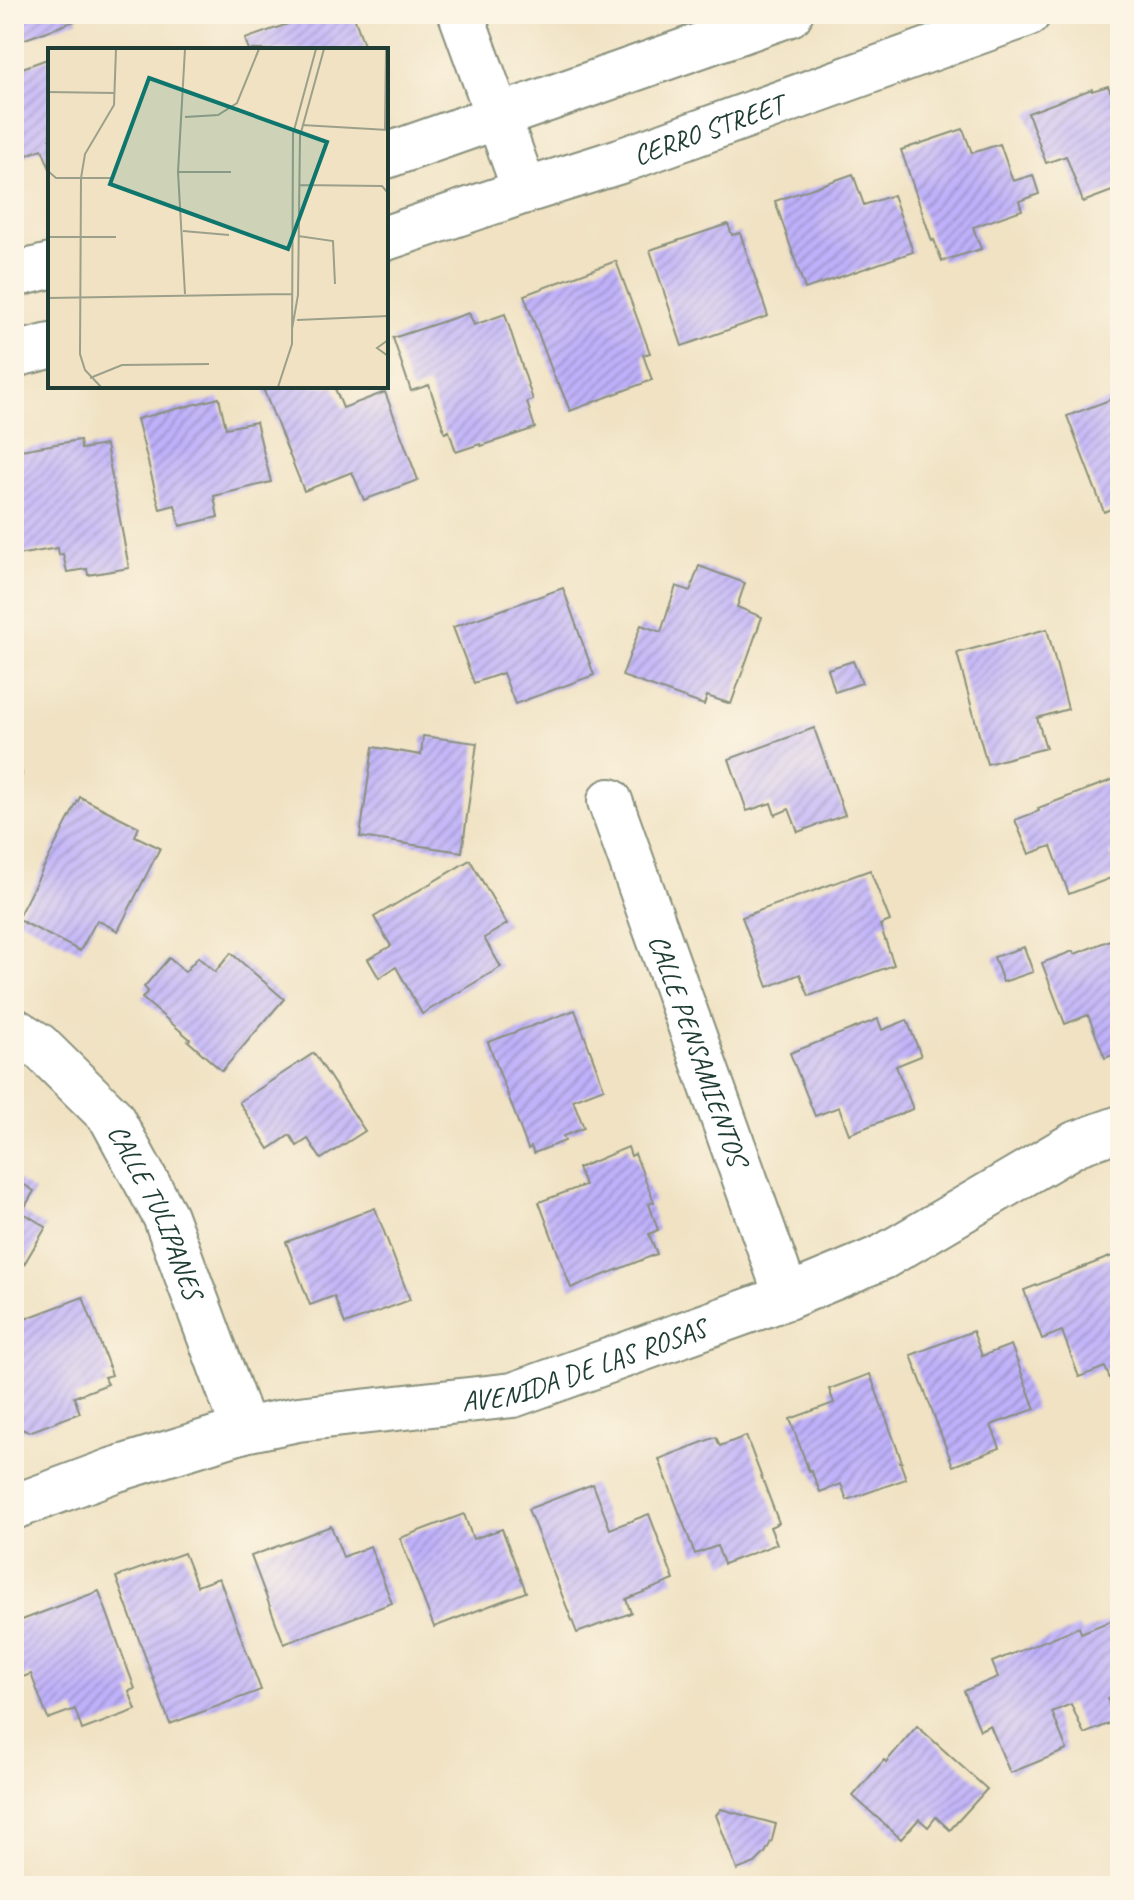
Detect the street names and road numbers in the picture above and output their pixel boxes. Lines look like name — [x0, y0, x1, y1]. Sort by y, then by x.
street label: CERRO STREET — [628, 84, 794, 173]
street label: CALLE PENSAMIENTOS — [641, 930, 757, 1175]
street label: CALLE TULIPANES — [100, 1118, 212, 1307]
street label: AVENIDA DE LAS ROSAS — [460, 1309, 715, 1419]

